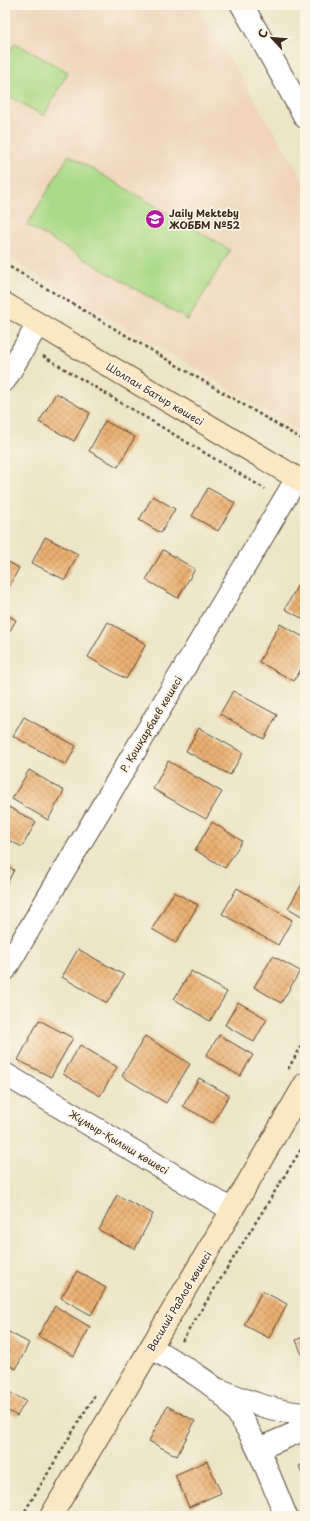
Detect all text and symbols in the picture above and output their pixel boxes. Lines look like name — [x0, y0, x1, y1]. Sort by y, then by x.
north arrow — [252, 18, 292, 58]
text: С — [253, 26, 272, 41]
place label: Jaily Mekteby ЖОББМ №52 — [169, 205, 240, 232]
school or university icon: Jaily Mekteby ЖОББМ №52 — [144, 208, 166, 230]
street label: Шолпан Батыр көшесі — [104, 358, 207, 429]
street label: Р. Қошқарбаев көшесі — [116, 673, 185, 775]
street label: Жұмыр-Қылыш көшесі — [67, 1106, 172, 1177]
street label: Василий Радлов көшесі — [143, 1248, 215, 1354]

